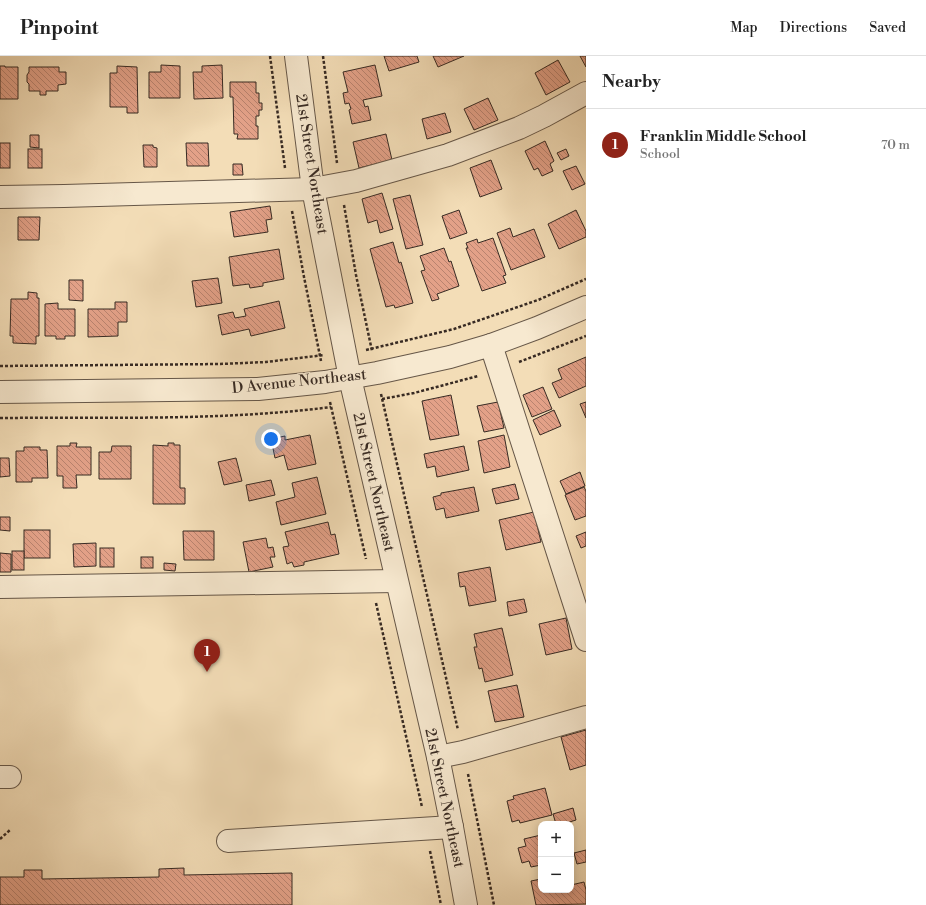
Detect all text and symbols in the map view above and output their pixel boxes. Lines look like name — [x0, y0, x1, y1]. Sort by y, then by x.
text: Pinpoint — [20, 16, 99, 40]
text: Map — [730, 19, 758, 37]
text: Directions — [780, 19, 847, 37]
text: Saved — [869, 19, 906, 37]
text: Nearby — [602, 71, 661, 93]
street label: 21st Street Northeast — [291, 92, 332, 236]
text: Franklin Middle School — [640, 127, 807, 146]
text: 1 — [612, 137, 618, 153]
text: 70 m — [881, 137, 910, 153]
text: School — [640, 146, 680, 162]
street label: D Avenue Northeast — [231, 365, 368, 398]
street label: 21st Street Northeast — [348, 411, 399, 554]
your location — [261, 429, 281, 449]
pin: 1 — [194, 639, 220, 672]
street label: 21st Street Northeast — [420, 727, 469, 870]
map controls — [538, 821, 574, 893]
button: + — [538, 821, 574, 857]
button: − — [538, 857, 574, 893]

